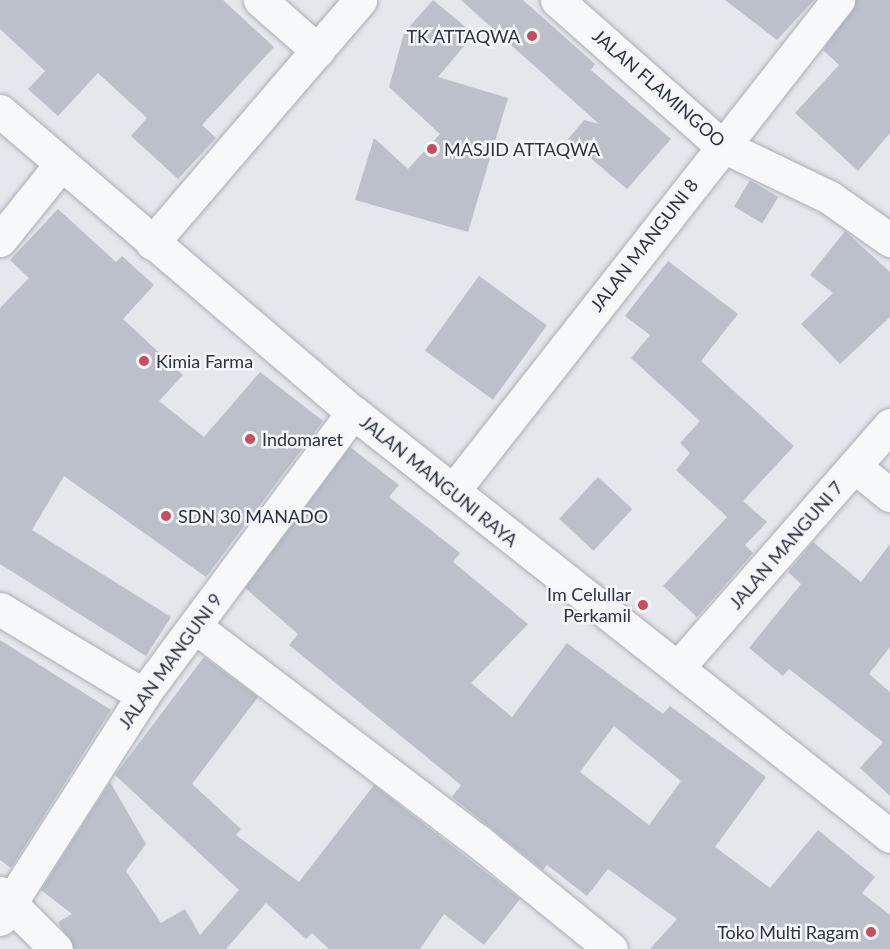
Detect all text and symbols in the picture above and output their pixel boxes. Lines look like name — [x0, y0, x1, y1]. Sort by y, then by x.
place label: TK ATTAQWA — [406, 25, 520, 47]
street label: JALAN FLAMINGOO — [588, 25, 730, 151]
marker: TK ATTAQWA — [525, 29, 539, 43]
place label: MASJID ATTAQWA — [444, 138, 601, 160]
marker: MASJID ATTAQWA — [425, 142, 439, 156]
street label: JALAN MANGUNI 8 — [586, 174, 702, 316]
place label: Kimia Farma — [156, 350, 253, 372]
marker: Kimia Farma — [137, 354, 151, 368]
street label: JALAN MANGUNI RAYA — [356, 411, 522, 551]
place label: Indomaret — [262, 428, 343, 450]
marker: Indomaret — [243, 432, 257, 446]
street label: JALAN MANGUNI 7 — [725, 477, 847, 613]
place label: SDN 30 MANADO — [178, 505, 328, 527]
marker: SDN 30 MANADO — [159, 509, 173, 523]
place label: Im Celullar Perkamil — [547, 584, 631, 626]
street label: JALAN MANGUNI 9 — [114, 589, 226, 733]
marker: Im Celullar Perkamil — [636, 598, 650, 612]
place label: Toko Multi Ragam — [717, 921, 859, 943]
marker: Toko Multi Ragam — [864, 925, 878, 939]

